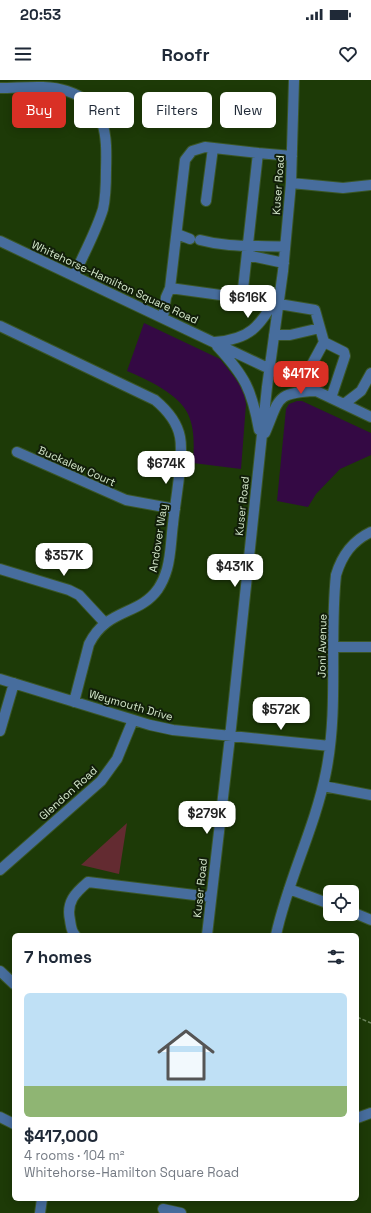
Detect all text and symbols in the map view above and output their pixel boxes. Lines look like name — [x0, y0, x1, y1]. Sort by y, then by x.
text: 20:53 — [20, 5, 61, 24]
icon: menu — [12, 43, 34, 65]
text: Roofr — [161, 43, 210, 66]
icon: heart — [337, 43, 359, 65]
chip: Buy — [12, 92, 66, 128]
chip: Rent — [74, 92, 134, 128]
chip: Filters — [142, 92, 212, 128]
chip: New — [220, 92, 276, 128]
street label: Kuser Road — [269, 155, 287, 215]
street label: Whitehorse-Hamilton Square Road — [30, 237, 200, 327]
pin: $616K — [220, 285, 276, 319]
text: $616K — [229, 289, 267, 306]
pin: $417K — [273, 361, 329, 395]
text: $417K — [283, 365, 319, 382]
street label: Buckalew Court — [36, 443, 118, 489]
pin: $674K — [138, 451, 194, 485]
text: $674K — [147, 455, 185, 472]
street label: Kuser Road — [232, 476, 252, 536]
street label: Andover Way — [146, 503, 170, 573]
pin: $357K — [36, 543, 92, 577]
text: $357K — [45, 547, 83, 564]
pin: $431K — [207, 554, 263, 588]
text: $431K — [216, 558, 254, 575]
street label: Joni Avenue — [314, 614, 330, 678]
street label: Weymouth Drive — [87, 686, 175, 724]
pin: $572K — [253, 697, 309, 731]
text: $572K — [262, 701, 300, 718]
street label: Glendon Road — [36, 763, 100, 823]
pin: $279K — [179, 801, 235, 835]
text: $279K — [188, 805, 226, 822]
street label: Kuser Road — [190, 858, 210, 918]
map controls — [323, 885, 359, 921]
button: locate — [323, 885, 359, 921]
text: 7 homes — [24, 946, 92, 968]
icon: filters — [325, 946, 347, 968]
icon: home — [150, 1019, 222, 1091]
text: $417,000 — [24, 1125, 98, 1147]
text: 4 rooms · 104 m² — [24, 1147, 125, 1164]
text: Whitehorse-Hamilton Square Road — [24, 1164, 239, 1181]

